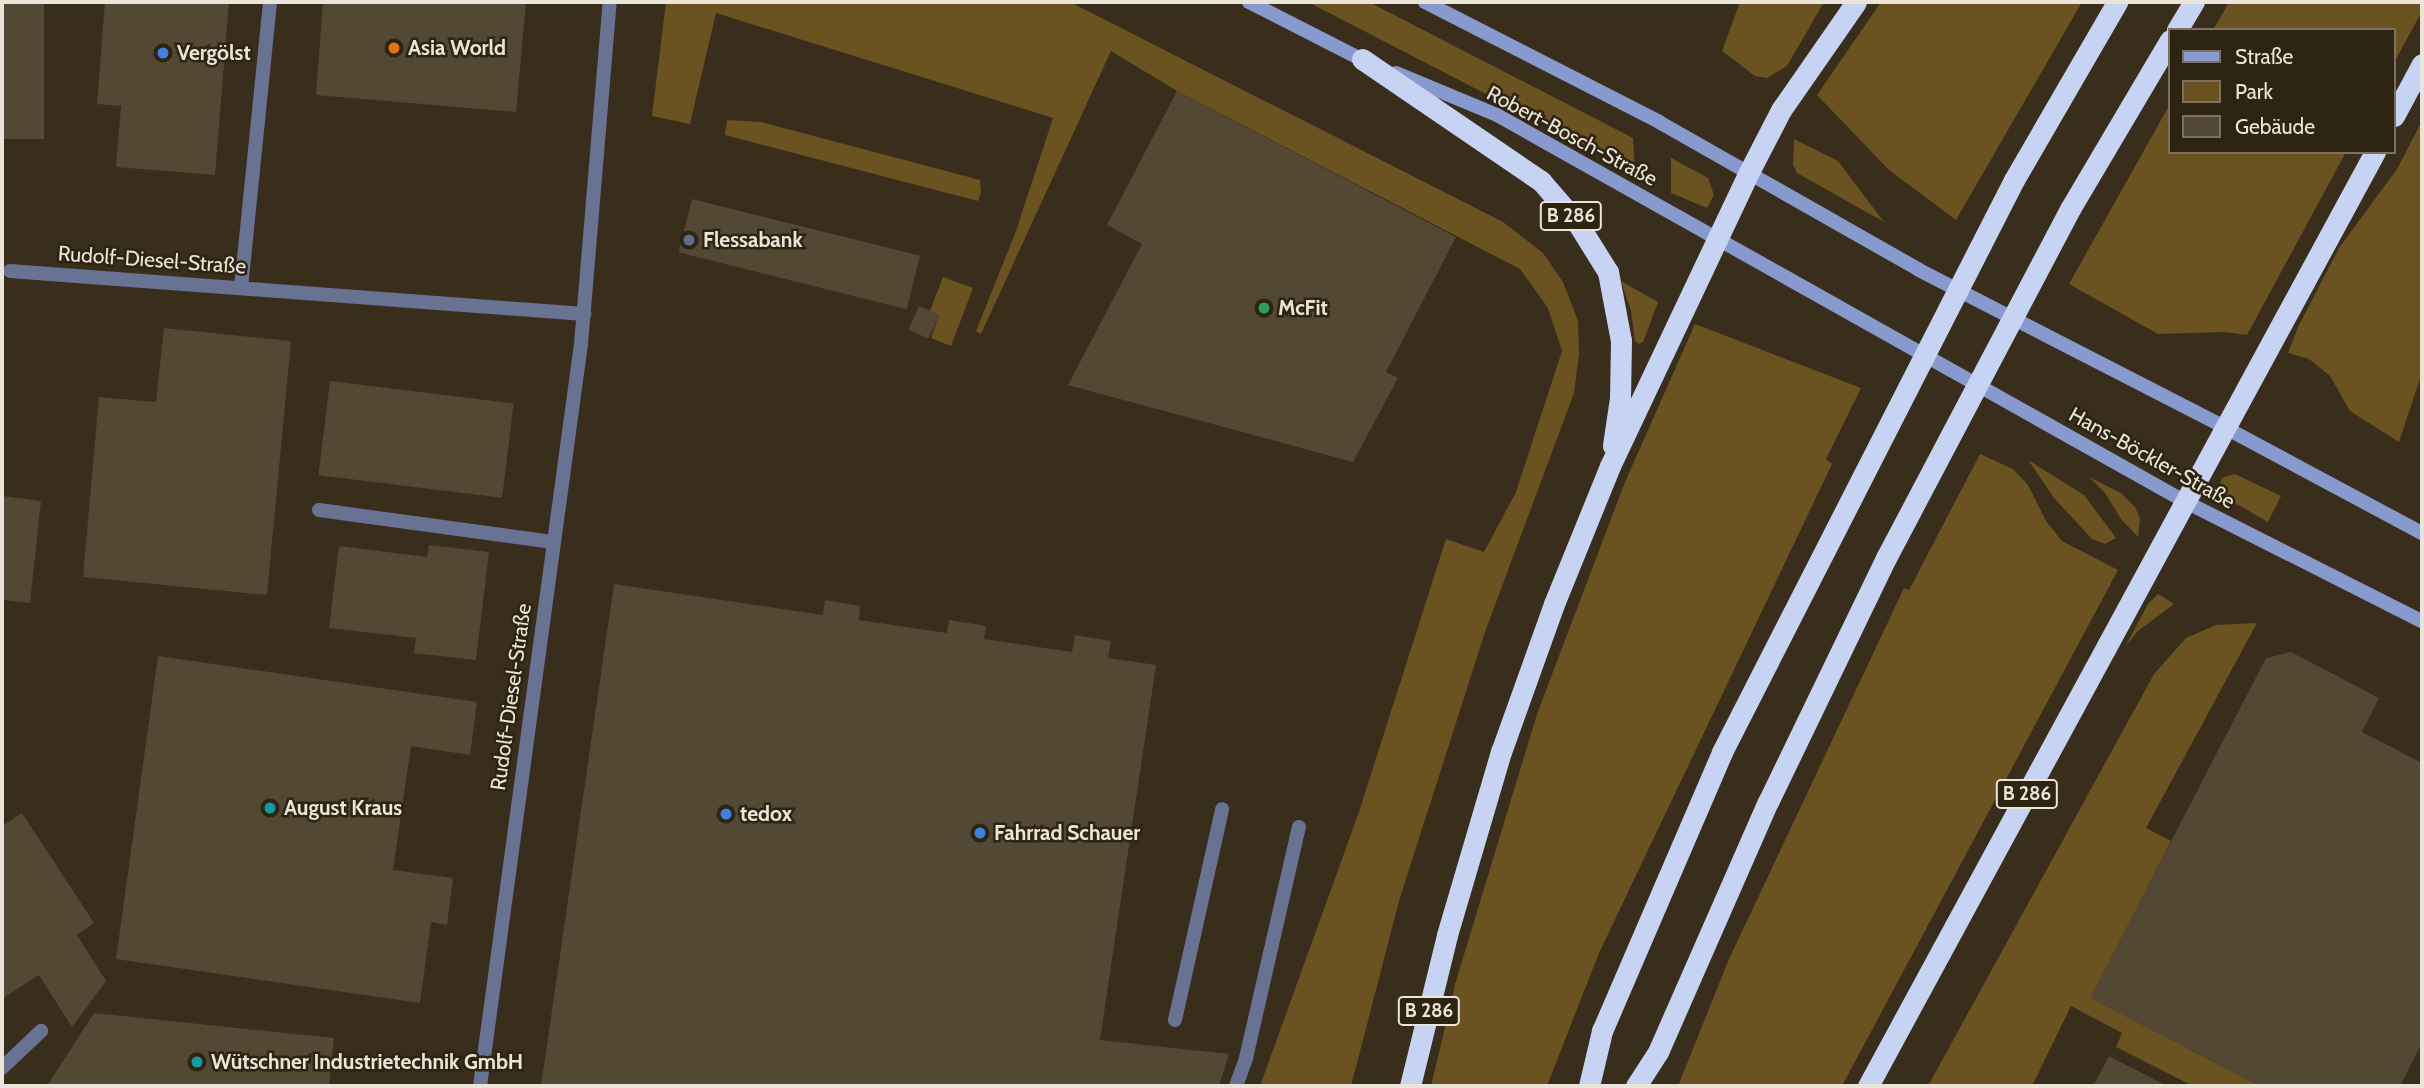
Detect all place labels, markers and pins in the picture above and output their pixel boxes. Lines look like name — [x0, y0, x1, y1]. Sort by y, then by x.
place label: Asia World — [408, 35, 506, 61]
place label: Vergölst — [177, 40, 251, 66]
marker: Asia World — [386, 40, 402, 56]
marker: Vergölst — [155, 45, 171, 61]
place label: Flessabank — [703, 227, 803, 253]
marker: Flessabank — [681, 232, 697, 248]
place label: McFit — [1278, 295, 1328, 321]
marker: McFit — [1256, 300, 1272, 316]
place label: August Kraus — [284, 795, 402, 821]
marker: August Kraus — [262, 800, 278, 816]
place label: tedox — [740, 801, 792, 827]
marker: tedox — [718, 806, 734, 822]
place label: Fahrrad Schauer — [994, 820, 1140, 846]
marker: Fahrrad Schauer — [972, 825, 988, 841]
place label: Wütschner Industrietechnik GmbH — [211, 1049, 523, 1075]
marker: Wütschner Industrietechnik GmbH — [189, 1054, 205, 1070]

